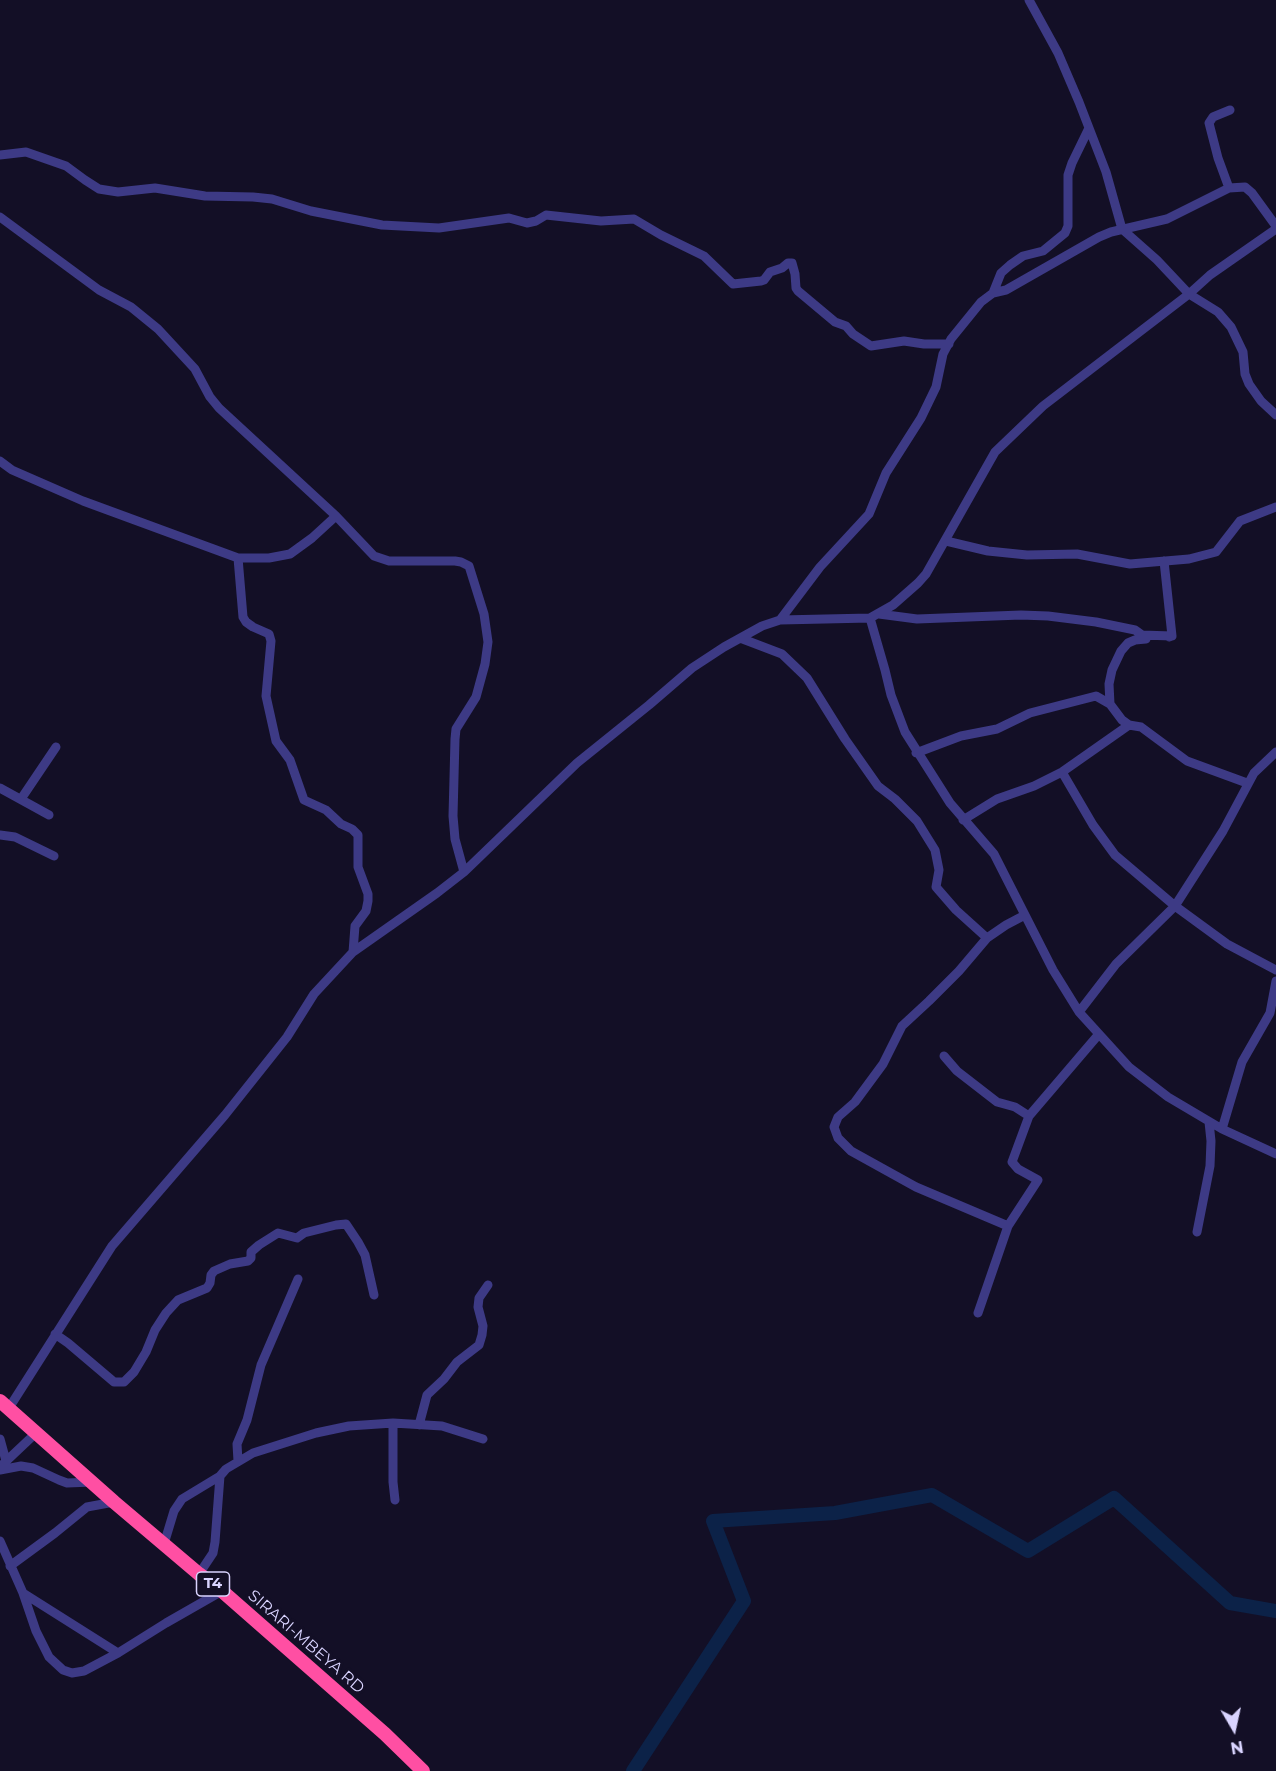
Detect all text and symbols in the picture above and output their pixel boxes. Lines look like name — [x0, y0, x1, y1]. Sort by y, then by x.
road number: T4 — [196, 1572, 230, 1596]
street label: SIRARI-MBEYA RD — [244, 1586, 368, 1698]
north arrow — [1204, 1699, 1264, 1759]
text: N — [1229, 1737, 1245, 1758]

